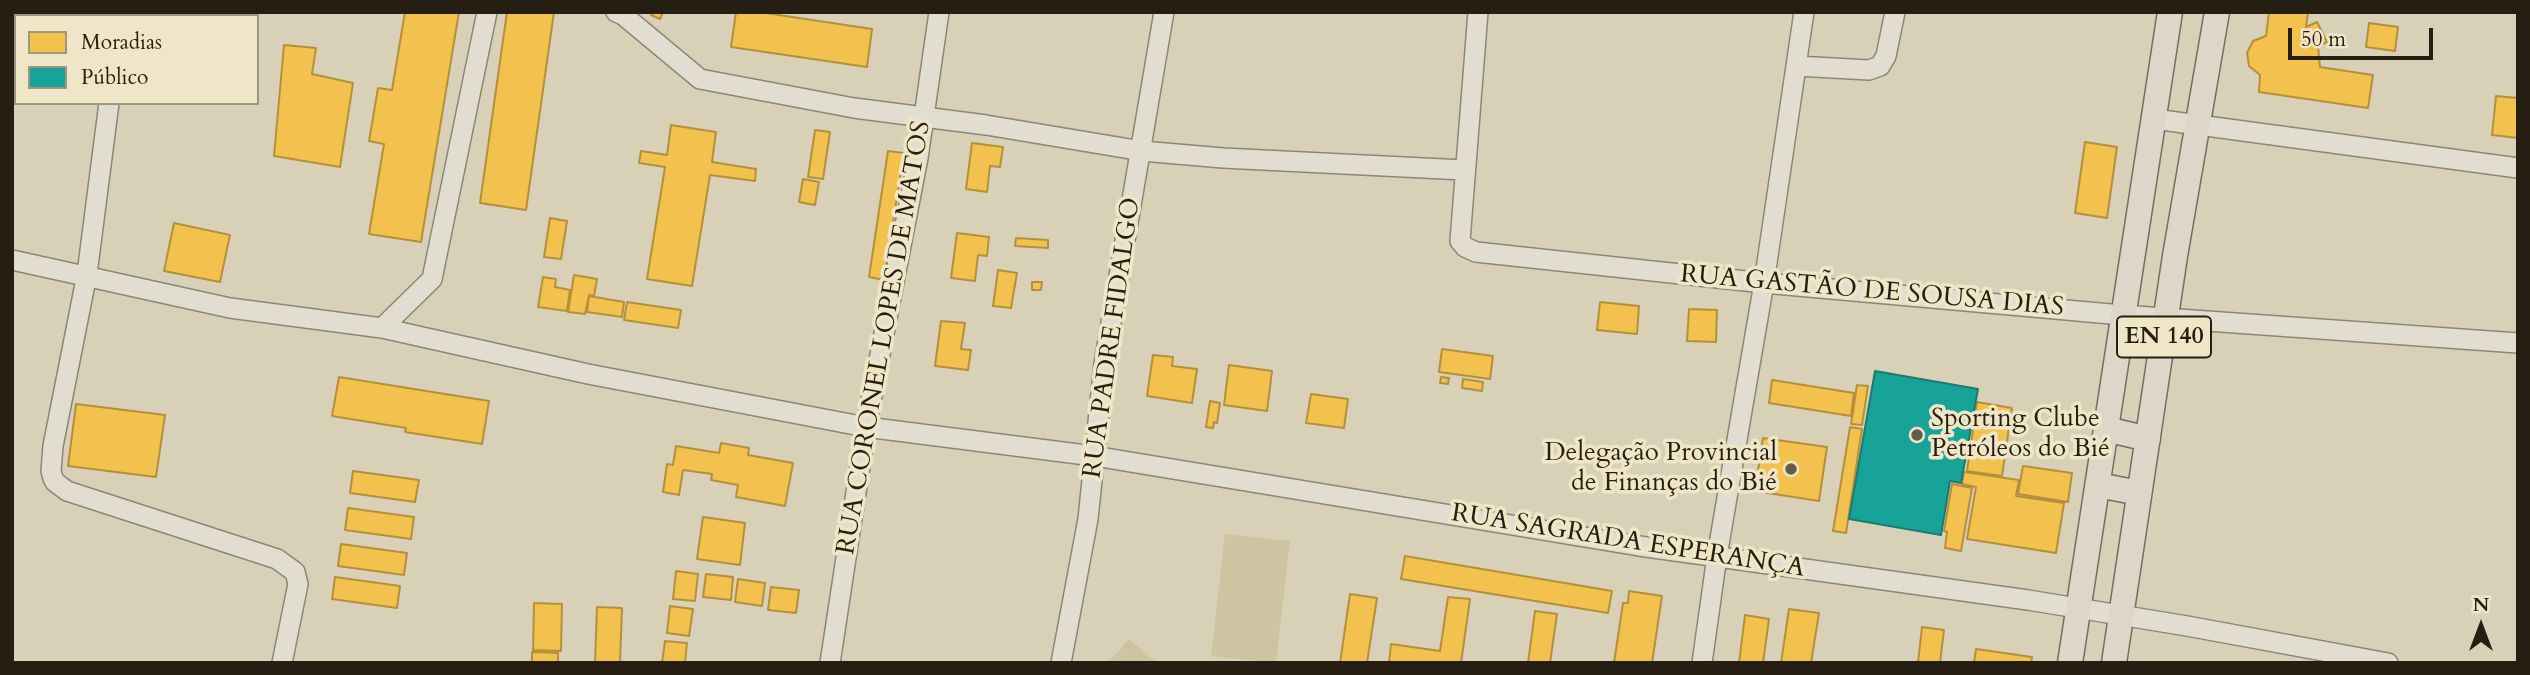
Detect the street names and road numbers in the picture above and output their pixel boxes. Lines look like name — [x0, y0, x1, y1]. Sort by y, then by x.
street label: RUA CORONEL LOPES DE MATOS — [831, 119, 939, 557]
street label: RUA PADRE FIDALGO — [1078, 196, 1148, 480]
street label: RUA GASTÃO DE SOUSA DIAS — [1679, 260, 2065, 324]
road number: EN 140 — [2117, 316, 2211, 358]
street label: RUA SAGRADA ESPERANÇA — [1449, 499, 1807, 585]

